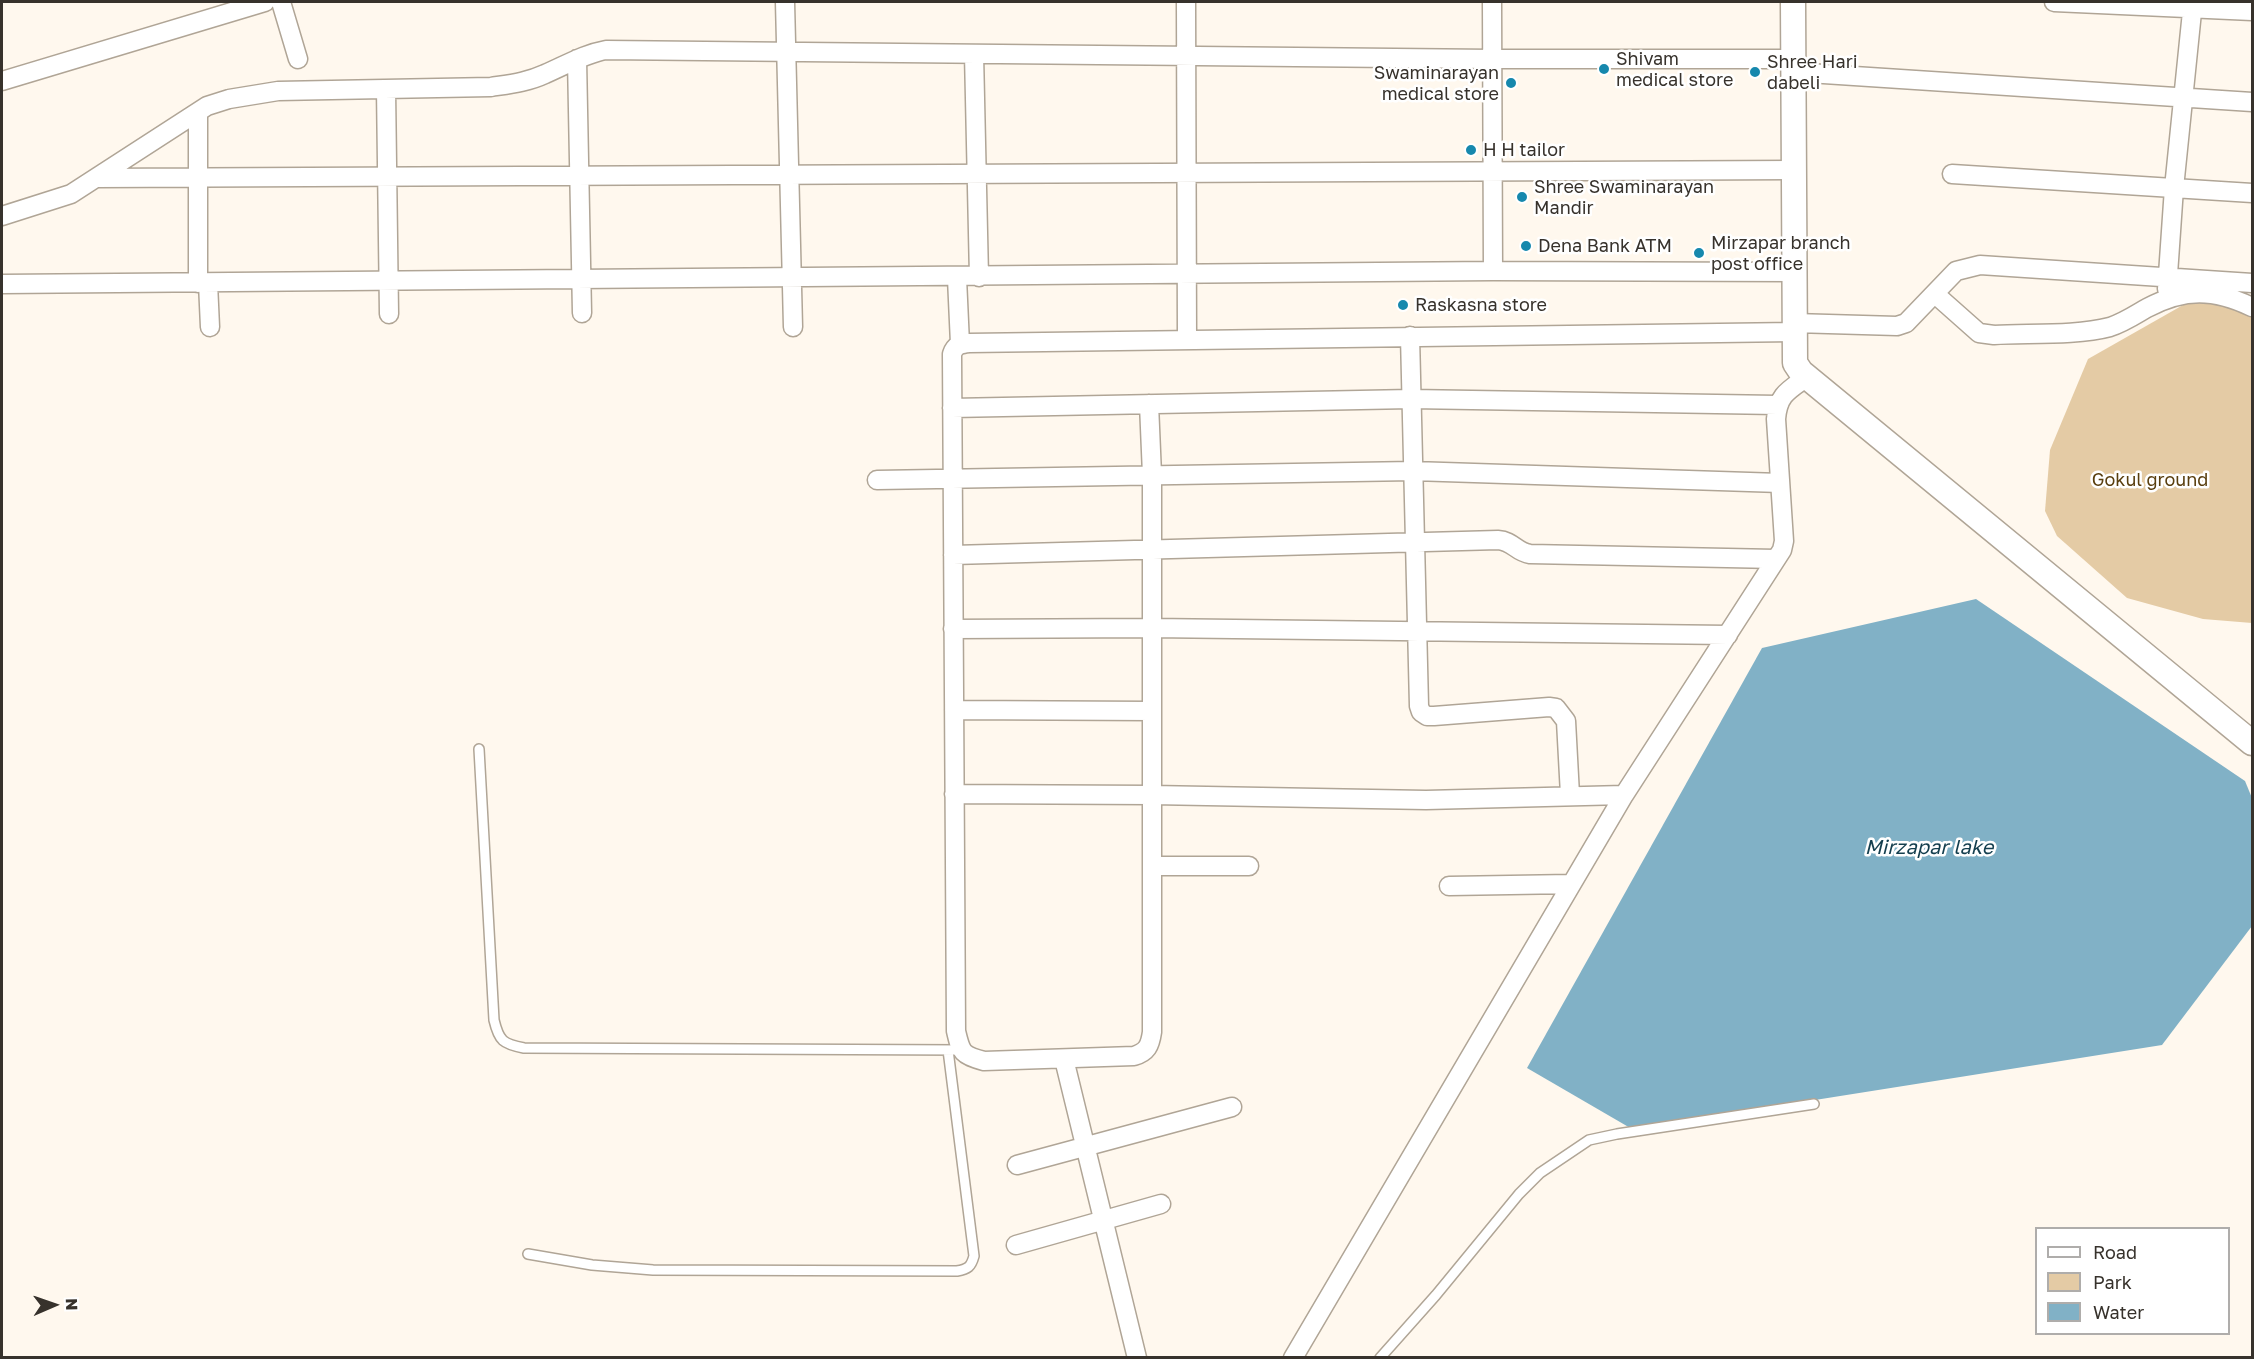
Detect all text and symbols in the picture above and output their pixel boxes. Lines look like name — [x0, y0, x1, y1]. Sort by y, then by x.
place label: Shivam medical store — [1616, 48, 1733, 90]
place label: Shree Hari dabeli — [1767, 51, 1858, 94]
place label: Swaminarayan medical store — [1374, 62, 1499, 104]
marker: Shivam medical store — [1597, 62, 1611, 76]
marker: Shree Hari dabeli — [1748, 65, 1762, 79]
marker: Swaminarayan medical store — [1504, 76, 1518, 90]
place label: H H tailor — [1483, 139, 1565, 161]
marker: H H tailor — [1464, 143, 1478, 157]
place label: Shree Swaminarayan Mandir — [1534, 176, 1714, 219]
marker: Shree Swaminarayan Mandir — [1515, 190, 1529, 204]
place label: Mirzapar branch post office — [1711, 232, 1851, 274]
place label: Dena Bank ATM — [1538, 235, 1672, 257]
marker: Dena Bank ATM — [1519, 239, 1533, 253]
marker: Mirzapar branch post office — [1692, 246, 1706, 260]
place label: Raskasna store — [1415, 294, 1547, 316]
marker: Raskasna store — [1396, 298, 1410, 312]
park label: Gokul ground — [2092, 469, 2208, 491]
water label: Mirzapar lake — [1865, 836, 1993, 860]
legend — [2035, 1227, 2230, 1335]
text: Road — [2093, 1241, 2137, 1263]
text: Park — [2093, 1271, 2132, 1293]
north arrow — [24, 1275, 84, 1335]
text: N — [62, 1298, 82, 1311]
text: Water — [2093, 1301, 2144, 1323]

